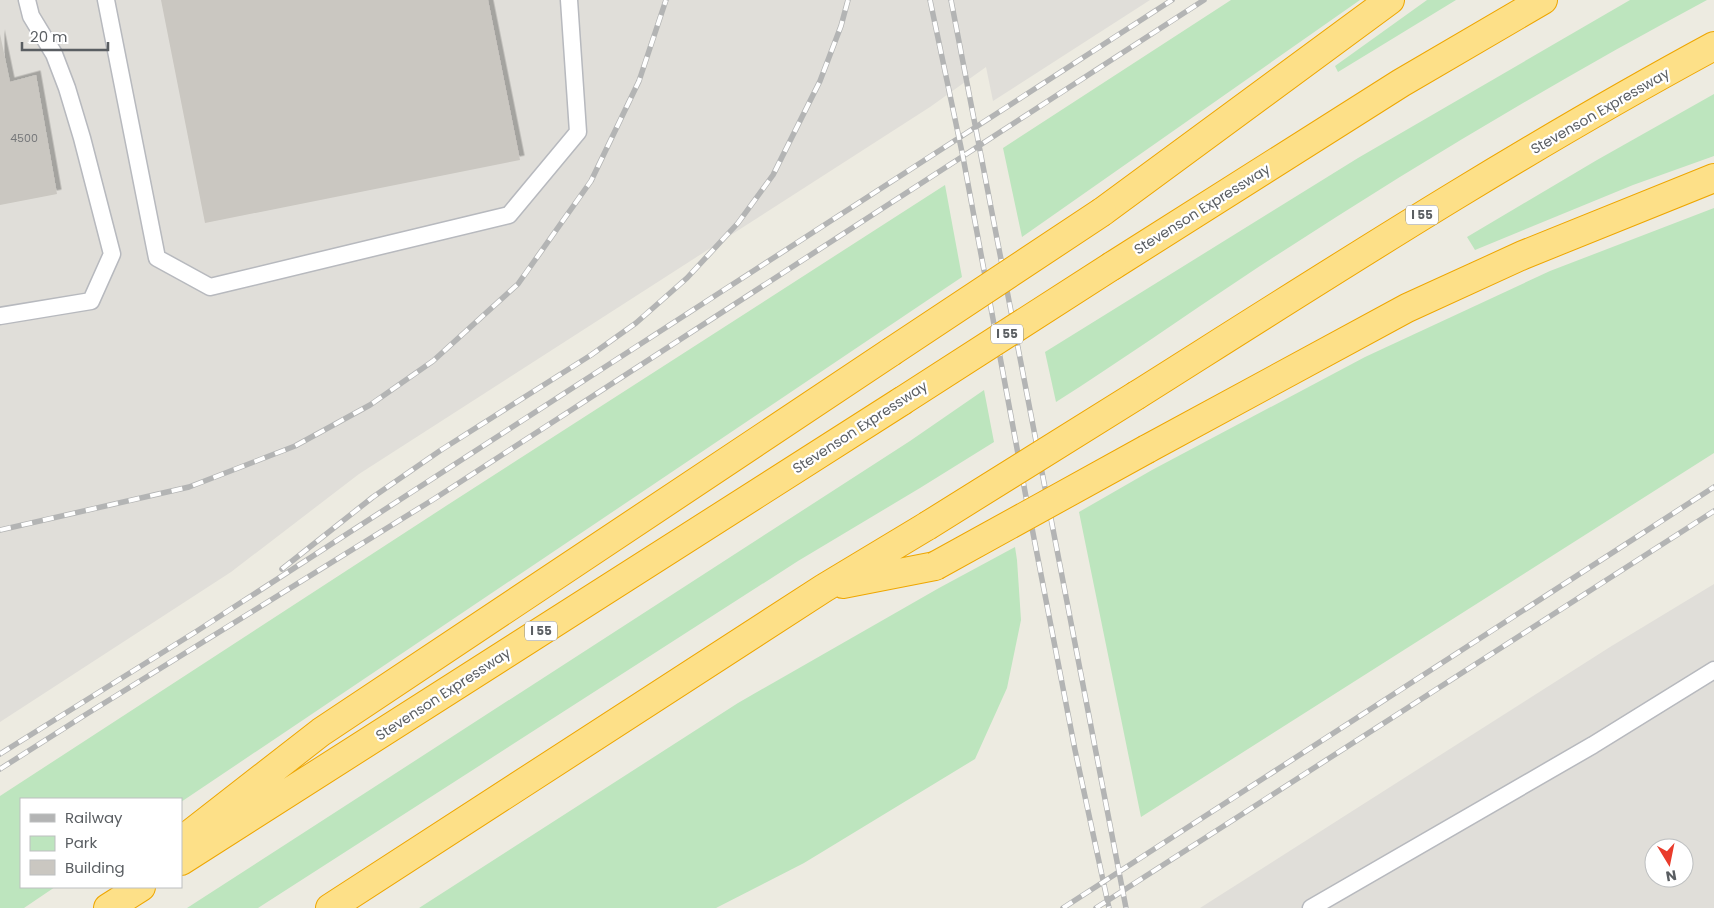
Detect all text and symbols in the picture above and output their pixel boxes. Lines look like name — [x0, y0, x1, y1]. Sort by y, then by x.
scale bar — [22, 20, 109, 52]
text: 20 m — [30, 26, 68, 47]
street label: Stevenson Expressway — [1527, 63, 1673, 159]
house number: 4500 — [10, 130, 38, 146]
street label: Stevenson Expressway — [1130, 159, 1274, 259]
road number: I 55 — [1406, 206, 1438, 224]
road number: I 55 — [991, 324, 1023, 344]
street label: Stevenson Expressway — [789, 376, 931, 478]
road number: I 55 — [525, 622, 557, 640]
street label: Stevenson Expressway — [372, 643, 514, 745]
legend — [20, 798, 182, 888]
text: Railway — [65, 807, 123, 828]
text: Park — [65, 832, 97, 853]
north arrow — [1644, 838, 1694, 888]
text: Building — [65, 857, 125, 878]
text: N — [1664, 865, 1678, 887]

